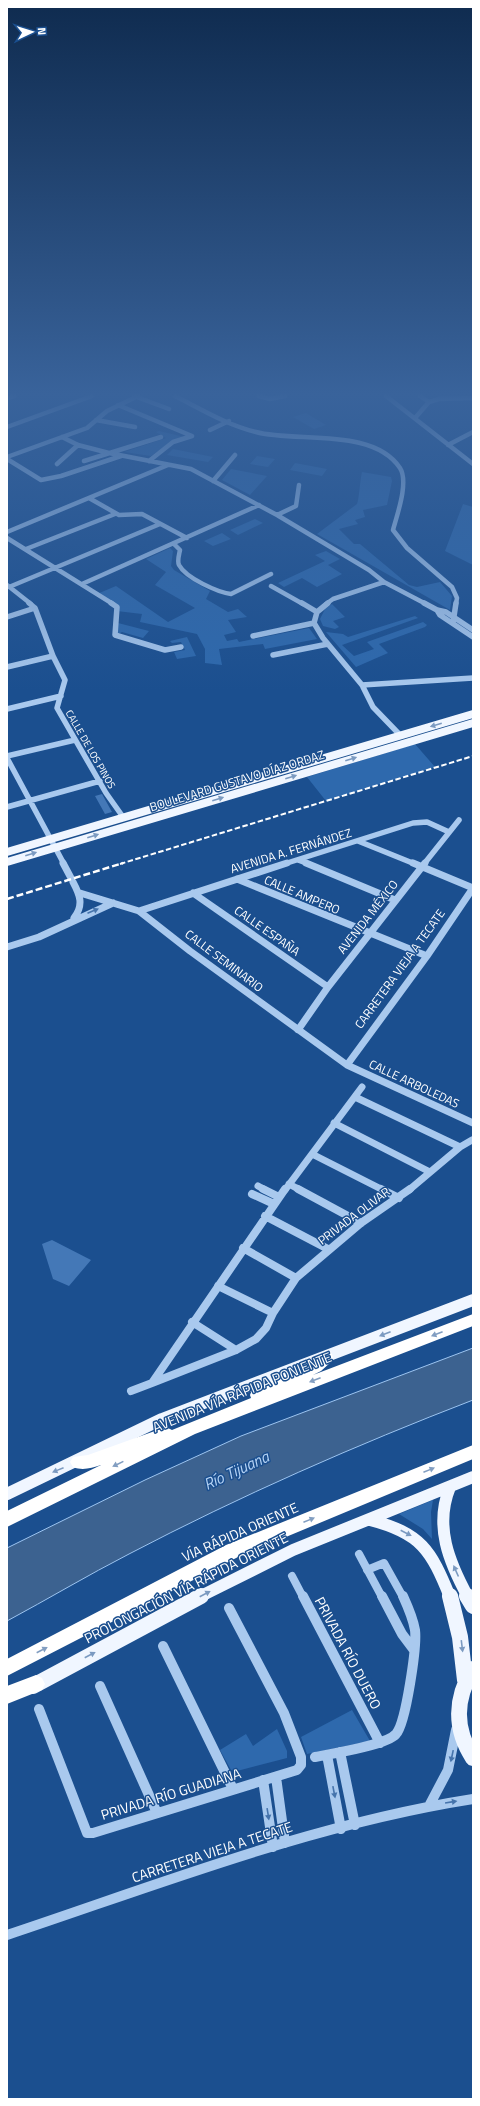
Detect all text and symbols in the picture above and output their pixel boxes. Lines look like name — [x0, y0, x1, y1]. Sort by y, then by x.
north arrow — [12, 12, 52, 52]
text: N — [34, 27, 50, 36]
street label: CALLE DE LOS PINOS — [62, 707, 119, 791]
one-way arrow — [429, 722, 441, 728]
street label: BOULEVARD GUSTAVO DÍAZ ORDAZ — [147, 745, 327, 816]
one-way arrow — [345, 756, 357, 762]
one-way arrow — [285, 774, 297, 780]
one-way arrow — [212, 796, 224, 802]
street label: AVENIDA A. FERNÁNDEZ — [228, 823, 354, 878]
one-way arrow — [87, 833, 99, 839]
one-way arrow — [26, 851, 38, 857]
street label: CALLE AMPERO — [261, 870, 343, 919]
street label: AVENIDA MÉXICO — [333, 876, 403, 958]
street label: CALLE ESPAÑA — [230, 901, 304, 960]
street label: CARRETERA VIEJA A TECATE — [350, 905, 450, 1032]
one-way arrow — [87, 908, 99, 914]
street label: CALLE SEMINARIO — [181, 925, 268, 997]
street label: CALLE ARBOLEDAS — [366, 1054, 463, 1113]
street label: PRIVADA OLIVAR — [313, 1182, 394, 1249]
one-way arrow — [430, 1331, 442, 1337]
one-way arrow — [378, 1332, 390, 1338]
street label: AVENIDA VÍA RÁPIDA PONIENTE — [149, 1346, 335, 1437]
one-way arrow — [309, 1378, 321, 1384]
water label: Río Tijuana — [199, 1444, 274, 1496]
one-way arrow — [113, 1461, 124, 1467]
one-way arrow — [51, 1467, 63, 1473]
one-way arrow — [424, 1467, 436, 1473]
street label: VÍA RÁPIDA ORIENTE — [178, 1496, 302, 1567]
one-way arrow — [304, 1516, 316, 1522]
street label: PROLONGACIÓN VÍA RÁPIDA ORIENTE — [80, 1527, 292, 1648]
one-way arrow — [400, 1530, 412, 1536]
one-way arrow — [453, 1565, 459, 1576]
one-way arrow — [199, 1591, 211, 1597]
street label: PRIVADA RÍO DUERO — [310, 1593, 387, 1713]
one-way arrow — [459, 1640, 465, 1652]
one-way arrow — [36, 1647, 47, 1653]
one-way arrow — [85, 1652, 96, 1659]
one-way arrow — [449, 1750, 455, 1762]
street label: PRIVADA RÍO GUADIANA — [98, 1762, 244, 1825]
one-way arrow — [331, 1786, 337, 1798]
one-way arrow — [445, 1799, 457, 1805]
one-way arrow — [265, 1808, 271, 1820]
street label: CARRETERA VIEJA A TECATE — [129, 1816, 295, 1887]

